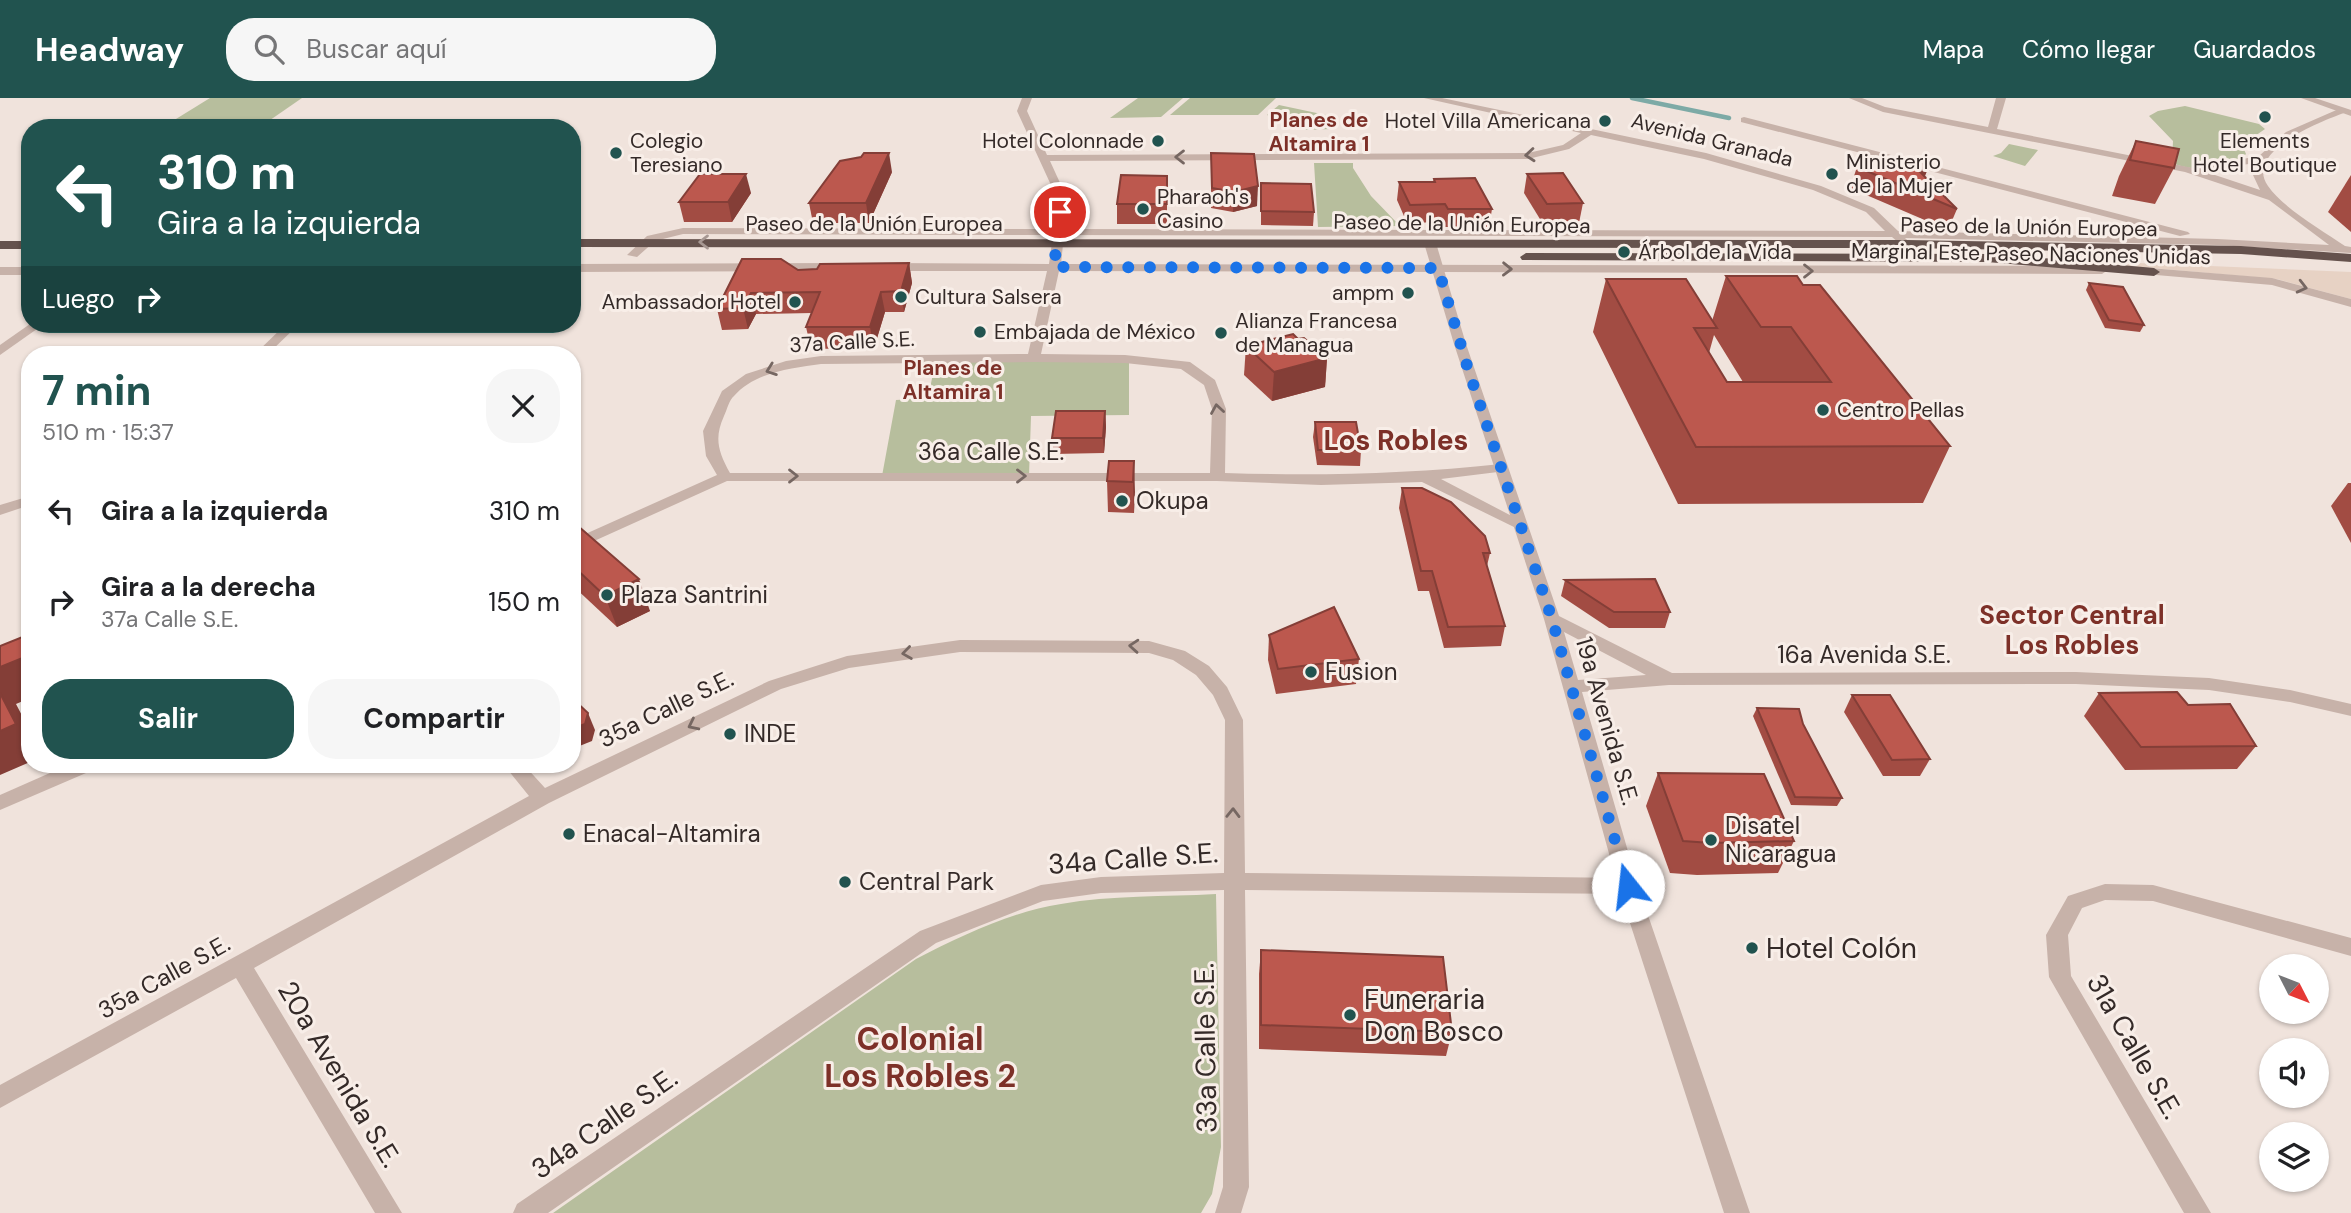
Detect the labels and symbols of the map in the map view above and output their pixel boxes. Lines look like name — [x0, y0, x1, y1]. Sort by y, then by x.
district label: Planes de Altamira 1 — [1269, 106, 1369, 158]
street label: Avenida Granada — [1628, 106, 1796, 174]
place label: Hotel Villa Americana — [1385, 107, 1591, 135]
marker: Elements Hotel Boutique — [2257, 109, 2273, 125]
marker: Hotel Villa Americana — [1597, 113, 1613, 129]
place label: Colegio Teresiano — [630, 127, 723, 179]
place label: Hotel Colonnade — [982, 127, 1144, 155]
place label: Elements Hotel Boutique — [2193, 127, 2337, 179]
marker: Hotel Colonnade — [1150, 133, 1166, 149]
marker: Colegio Teresiano — [608, 145, 624, 161]
one-way arrow — [1524, 147, 1535, 162]
place label: Ministerio de la Mujer — [1846, 148, 1953, 200]
one-way arrow — [1174, 149, 1184, 165]
marker: Ministerio de la Mujer — [1824, 166, 1840, 182]
pin — [1030, 182, 1090, 242]
place label: Pharaoh's Casino — [1157, 183, 1249, 235]
marker: Pharaoh's Casino — [1135, 201, 1151, 217]
street label: Paseo de la Unión Europea — [1333, 208, 1591, 240]
street label: Paseo de la Unión Europea — [745, 210, 1003, 238]
street label: Paseo de la Unión Europea — [1900, 211, 2158, 243]
one-way arrow — [699, 234, 709, 250]
street label: Marginal Este Paseo Naciones Unidas — [1851, 237, 2211, 271]
place label: Árbol de la Vida — [1638, 238, 1792, 266]
marker: Árbol de la Vida — [1616, 244, 1632, 260]
one-way arrow — [1502, 261, 1512, 277]
one-way arrow — [1803, 263, 1813, 279]
place label: ampm — [1332, 279, 1394, 307]
one-way arrow — [2296, 279, 2308, 293]
place label: Cultura Salsera — [915, 283, 1062, 311]
marker: ampm — [1400, 285, 1416, 301]
place label: Ambassador Hotel — [601, 288, 781, 316]
marker: Cultura Salsera — [893, 289, 909, 305]
marker: Ambassador Hotel — [787, 294, 803, 310]
place label: Alianza Francesa de Managua — [1235, 307, 1397, 359]
place label: Embajada de México — [994, 318, 1196, 346]
marker: Embajada de México — [972, 324, 988, 340]
street label: 37a Calle S.E. — [789, 325, 915, 359]
marker: Alianza Francesa de Managua — [1213, 325, 1229, 341]
district label: Planes de Altamira 1 — [903, 354, 1003, 406]
one-way arrow — [765, 362, 777, 376]
place label: Centro Pellas — [1837, 396, 1965, 424]
marker: Centro Pellas — [1815, 402, 1831, 418]
one-way arrow — [1210, 404, 1225, 415]
district label: Los Robles — [1323, 422, 1469, 459]
street label: 36a Calle S.E. — [918, 436, 1064, 467]
one-way arrow — [789, 468, 799, 484]
one-way arrow — [1016, 468, 1027, 484]
place label: Okupa — [1136, 485, 1209, 516]
marker: Okupa — [1114, 493, 1130, 509]
place label: Plaza Santrini — [621, 579, 768, 610]
marker: Plaza Santrini — [599, 587, 615, 603]
district label: Sector Central Los Robles — [1979, 598, 2165, 662]
street label: 19a Avenida S.E. — [1569, 633, 1646, 808]
one-way arrow — [1128, 639, 1139, 654]
street label: 16a Avenida S.E. — [1777, 639, 1951, 670]
one-way arrow — [901, 646, 913, 661]
place label: Fusion — [1325, 656, 1397, 687]
street label: 35a Calle S.E. — [593, 663, 738, 755]
marker: Fusion — [1303, 664, 1319, 680]
one-way arrow — [688, 717, 700, 731]
place label: INDE — [744, 718, 796, 749]
marker: INDE — [722, 726, 738, 742]
one-way arrow — [1225, 807, 1241, 818]
place label: Disatel Nicaragua — [1725, 810, 1836, 869]
place label: Enacal-Altamira — [583, 818, 761, 849]
marker: Enacal-Altamira — [561, 826, 577, 842]
marker: Disatel Nicaragua — [1703, 832, 1719, 848]
street label: 34a Calle S.E. — [1047, 834, 1219, 883]
position arrow — [1591, 849, 1665, 923]
place label: Central Park — [859, 866, 994, 897]
marker: Central Park — [837, 874, 853, 890]
street label: 35a Calle S.E. — [92, 928, 235, 1026]
place label: Hotel Colón — [1766, 930, 1917, 967]
marker: Hotel Colón — [1744, 940, 1760, 956]
north arrow — [2259, 954, 2329, 1024]
street label: 33a Calle S.E. — [1186, 963, 1225, 1133]
street label: 31a Calle S.E. — [2078, 967, 2191, 1126]
street label: 20a Avenida S.E. — [269, 974, 410, 1174]
place label: Funeraria Don Bosco — [1364, 981, 1504, 1050]
marker: Funeraria Don Bosco — [1342, 1007, 1358, 1023]
district label: Colonial Los Robles 2 — [824, 1018, 1016, 1097]
street label: 34a Calle S.E. — [524, 1059, 685, 1187]

